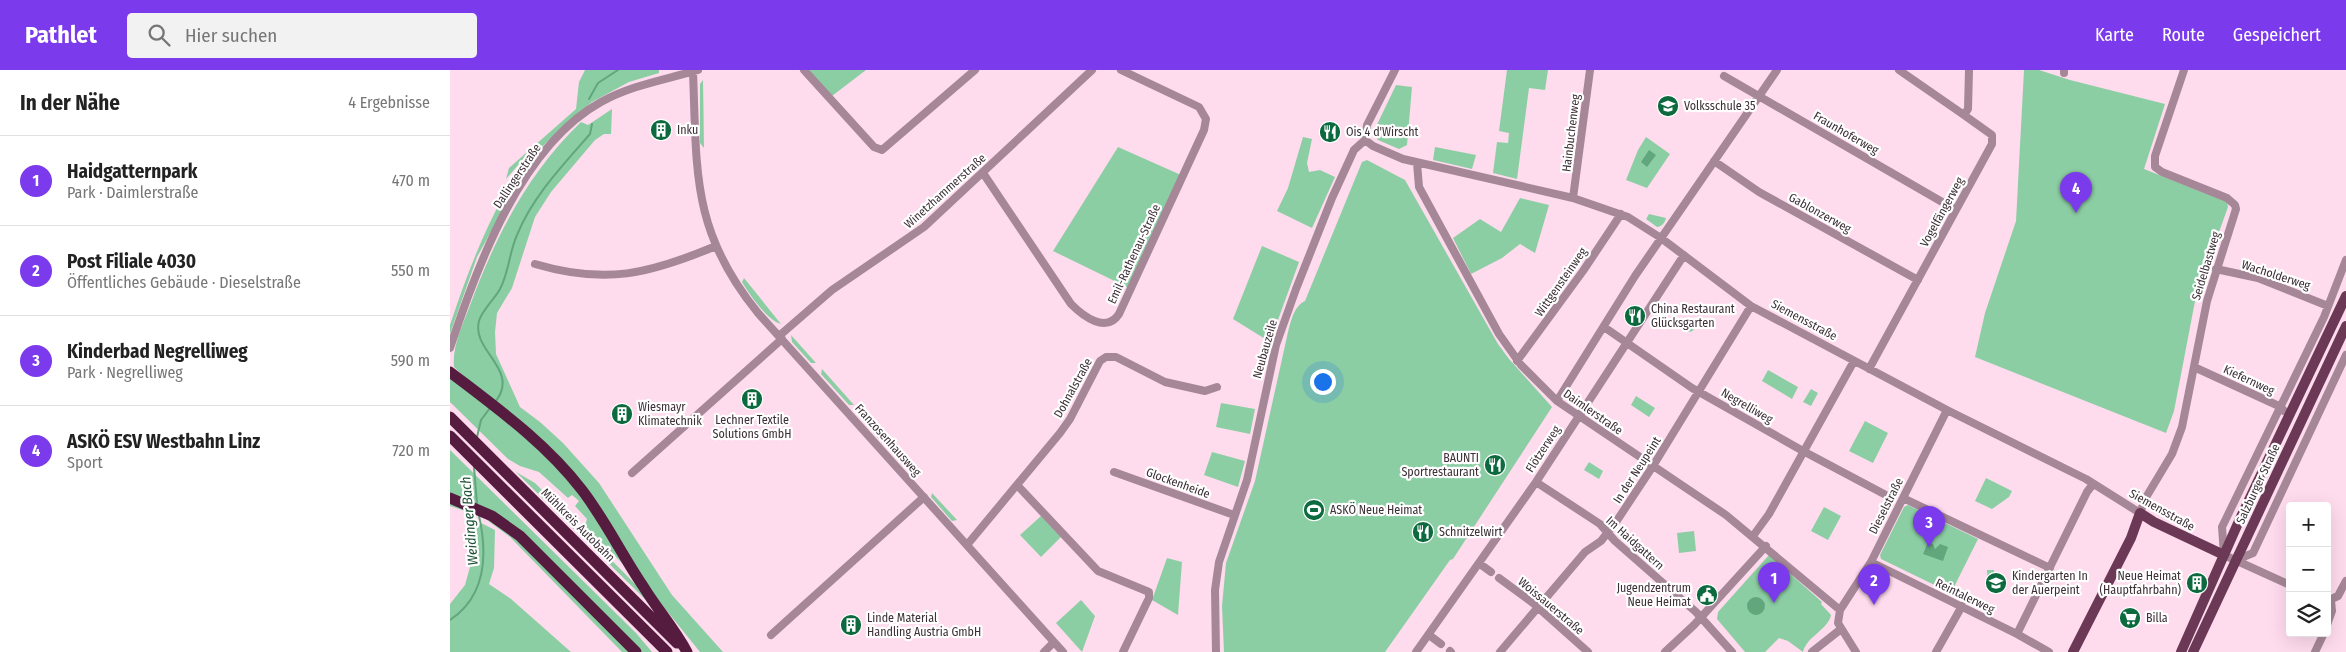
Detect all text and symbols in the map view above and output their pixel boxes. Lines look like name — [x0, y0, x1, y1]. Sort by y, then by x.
search box — [127, 13, 477, 58]
text: Pathlet — [25, 21, 97, 49]
icon: search — [145, 21, 173, 49]
text: Hier suchen — [185, 24, 277, 47]
text: Karte — [2095, 24, 2134, 46]
text: Route — [2162, 24, 2205, 46]
text: Gespeichert — [2233, 24, 2321, 46]
text: In der Nähe — [20, 90, 120, 116]
text: 4 Ergebnisse — [348, 93, 430, 112]
street label: Hainbuchenweg — [1559, 93, 1583, 173]
school or university icon: Volksschule 35 — [1656, 94, 1680, 118]
place label: Volksschule 35 — [1684, 99, 1756, 113]
street label: Fraunhoferweg — [1811, 109, 1881, 157]
building icon: Inku — [649, 118, 673, 142]
restaurant icon: Ois 4 d'Wirscht — [1318, 120, 1342, 144]
place label: Inku — [677, 123, 698, 137]
place label: Ois 4 d'Wirscht — [1346, 125, 1419, 139]
street label: Dallingerstraße — [490, 141, 544, 211]
street label: Winetzhammerstraße — [901, 151, 989, 231]
text: Haidgatternpark — [67, 160, 197, 183]
text: 1 — [33, 171, 39, 190]
text: 470 m — [392, 171, 430, 190]
pin: 4 — [2060, 172, 2092, 213]
street label: Vogelfängerweg — [1917, 174, 1967, 249]
text: Park · Daimlerstraße — [67, 183, 199, 202]
street label: Gablonzerweg — [1786, 190, 1854, 236]
street label: Emil-Rathenau-Straße — [1105, 202, 1163, 306]
street label: Seidelbastweg — [2189, 230, 2223, 302]
street label: Wittgensteinweg — [1532, 245, 1590, 319]
text: Post Filiale 4030 — [67, 250, 196, 273]
street label: Wacholderweg — [2240, 257, 2312, 293]
text: 2 — [32, 261, 40, 280]
text: 550 m — [391, 261, 430, 280]
text: Öffentliches Gebäude · Dieselstraße — [67, 273, 301, 292]
street label: Siemensstraße — [1769, 297, 1839, 343]
place label: China Restaurant Glücksgarten — [1651, 302, 1735, 330]
restaurant icon: China Restaurant Glücksgarten — [1623, 304, 1647, 328]
street label: Neubauzeile — [1250, 318, 1280, 380]
text: Kinderbad Negrelliweg — [67, 340, 248, 363]
text: 3 — [32, 351, 40, 370]
text: 590 m — [391, 351, 430, 370]
street label: Dohnalstraße — [1051, 356, 1095, 420]
street label: Kiefernweg — [2221, 362, 2277, 398]
text: Park · Negrelliweg — [67, 363, 183, 382]
your location — [1310, 369, 1336, 395]
street label: Daimlerstraße — [1561, 386, 1625, 438]
street label: Negrelliweg — [1719, 386, 1776, 427]
building icon: Lechner Textile Solutions GmbH — [740, 387, 764, 411]
place label: Wiesmayr Klimatechnik — [638, 400, 702, 428]
street label: Franzosenhausweg — [852, 401, 924, 479]
building icon: Wiesmayr Klimatechnik — [610, 402, 634, 426]
place label: Lechner Textile Solutions GmbH — [713, 413, 792, 441]
street label: Flötzerweg — [1523, 423, 1563, 475]
text: ASKÖ ESV Westbahn Linz — [67, 430, 260, 453]
street label: In der Neupeint — [1610, 434, 1664, 506]
text: 4 — [32, 441, 40, 460]
text: 720 m — [392, 441, 430, 460]
street label: Salzburger Straße — [2233, 442, 2283, 526]
place label: BAUNTI Sportrestaurant — [1401, 451, 1479, 479]
text: Sport — [67, 453, 103, 472]
restaurant icon: BAUNTI Sportrestaurant — [1483, 453, 1507, 477]
street label: Glockenheide — [1144, 465, 1212, 501]
street label: Dieselstraße — [1866, 475, 1906, 536]
water label: Weidinger Bach — [457, 476, 482, 566]
street label: Mühlkreis Autobahn — [538, 485, 618, 565]
street label: Siemensstraße — [2127, 486, 2197, 534]
sports icon: ASKÖ Neue Heimat — [1302, 498, 1326, 522]
place label: ASKÖ Neue Heimat — [1330, 501, 1422, 517]
map controls — [2286, 502, 2331, 637]
button: + — [2286, 502, 2331, 547]
pin: 3 — [1913, 506, 1945, 547]
street label: Im Haidgattern — [1603, 513, 1667, 573]
restaurant icon: Schnitzelwirt — [1411, 520, 1435, 544]
place label: Schnitzelwirt — [1439, 525, 1503, 539]
button: − — [2286, 547, 2331, 592]
pin: 1 — [1758, 562, 1790, 603]
pin: 2 — [1858, 564, 1890, 605]
place label: Kindergarten In der Auerpeint — [2012, 569, 2088, 597]
place label: Neue Heimat (Hauptfahrbahn) — [2100, 569, 2181, 597]
school or university icon: Kindergarten In der Auerpeint — [1984, 571, 2008, 595]
building icon: Neue Heimat (Hauptfahrbahn) — [2185, 571, 2209, 595]
street label: Woissauerstraße — [1515, 574, 1587, 638]
street label: Reintalerweg — [1933, 576, 1997, 616]
place label: Jugendzentrum Neue Heimat — [1617, 581, 1691, 609]
public building icon: Jugendzentrum Neue Heimat — [1695, 583, 1719, 607]
button: layers — [2286, 592, 2331, 637]
supermarket icon: Billa — [2118, 606, 2142, 630]
place label: Linde Material Handling Austria GmbH — [867, 611, 981, 639]
place label: Billa — [2146, 611, 2168, 625]
building icon: Linde Material Handling Austria GmbH — [839, 613, 863, 637]

